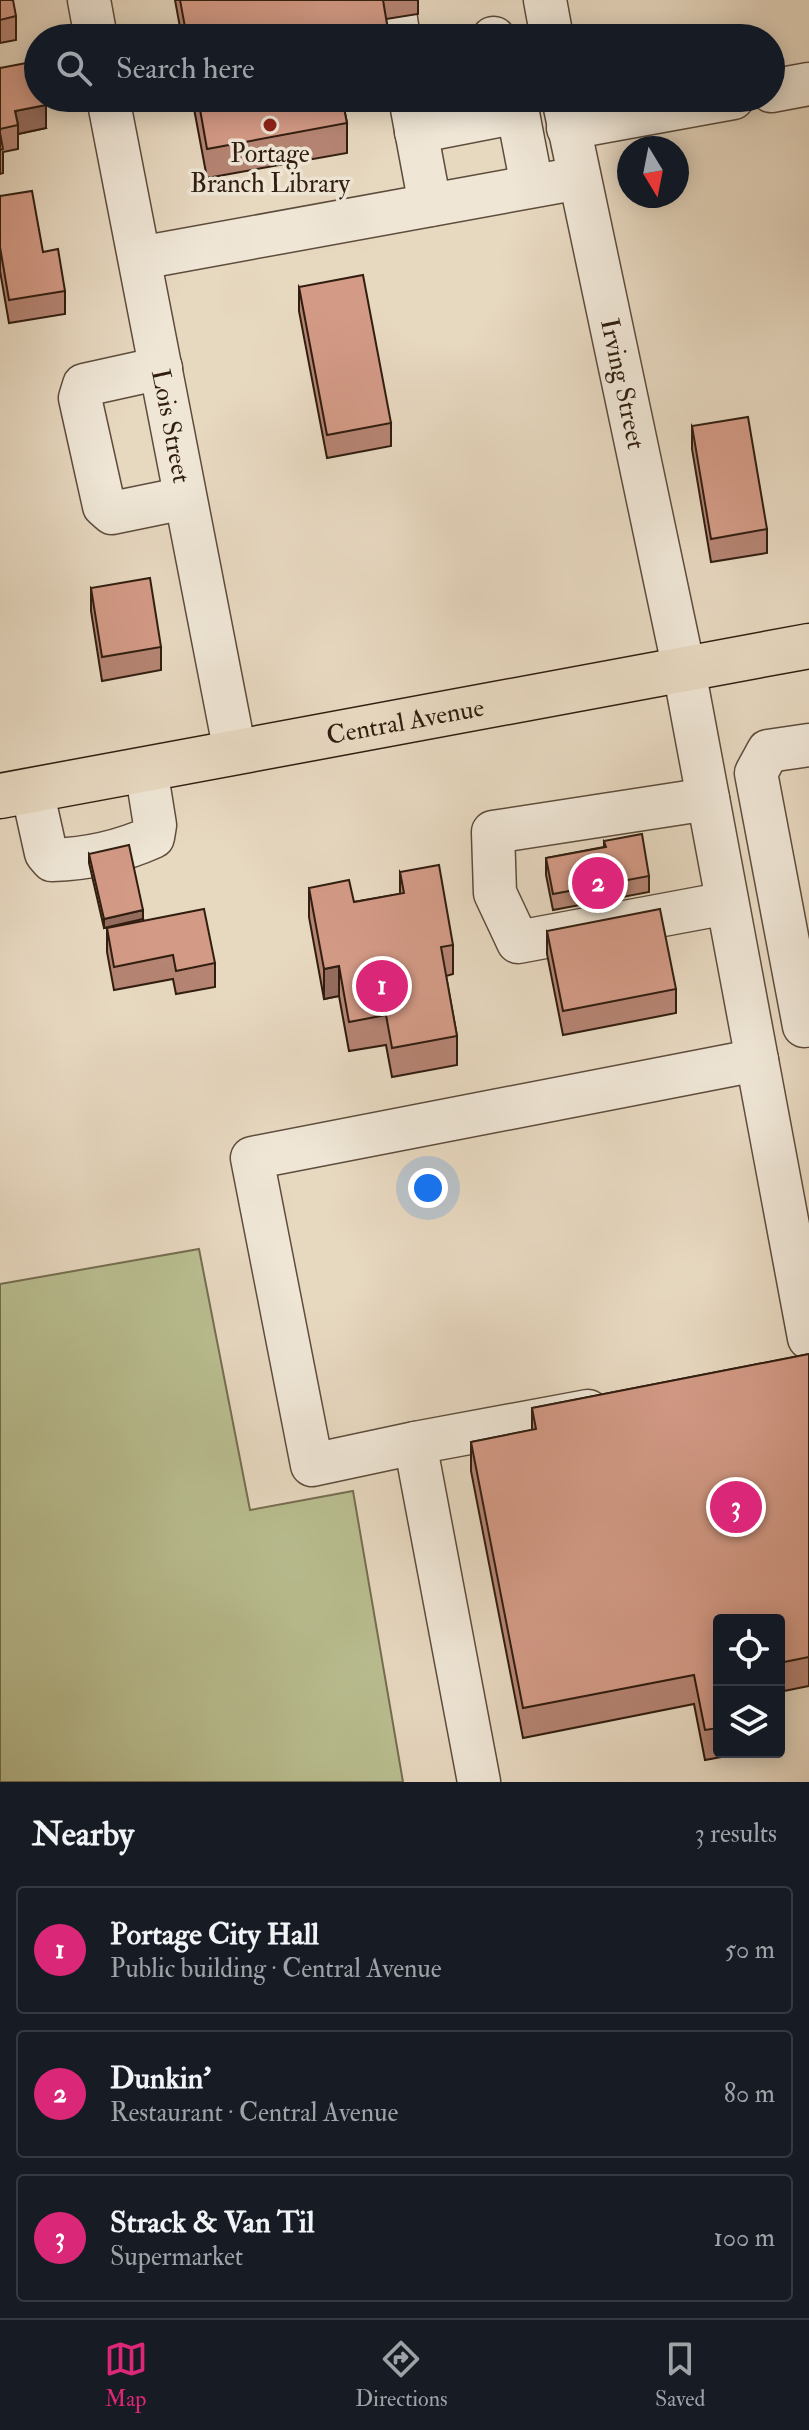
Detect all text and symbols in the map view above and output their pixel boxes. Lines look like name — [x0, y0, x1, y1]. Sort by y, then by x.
search box — [24, 24, 785, 112]
icon: search — [52, 46, 96, 90]
text: Search here — [116, 50, 255, 87]
marker: Portage Branch Library — [261, 116, 279, 134]
north arrow — [617, 136, 689, 208]
place label: Portage Branch Library — [190, 138, 351, 200]
street label: Irving Street — [593, 316, 652, 452]
street label: Lois Street — [144, 366, 197, 486]
street label: Central Avenue — [324, 692, 487, 752]
pin: 2 — [572, 853, 624, 913]
pin: 1 — [356, 956, 408, 1016]
your location — [408, 1168, 448, 1208]
pin: 3 — [710, 1477, 762, 1537]
map controls — [713, 1614, 785, 1758]
button: locate — [713, 1614, 785, 1686]
button: layers — [713, 1686, 785, 1758]
text: Nearby — [32, 1813, 134, 1856]
text: 3 results — [695, 1818, 777, 1850]
text: Portage City Hall — [110, 1916, 319, 1953]
text: 1 — [55, 1934, 65, 1966]
text: 50 m — [725, 1934, 775, 1966]
text: Public building · Central Avenue — [110, 1953, 442, 1985]
text: Dunkin' — [110, 2060, 211, 2097]
text: 2 — [53, 2078, 67, 2110]
text: 80 m — [724, 2078, 775, 2110]
text: Restaurant · Central Avenue — [110, 2097, 398, 2129]
text: Strack & Van Til — [110, 2204, 315, 2241]
text: 3 — [55, 2222, 65, 2254]
text: 100 m — [714, 2222, 775, 2254]
text: Supermarket — [110, 2241, 243, 2273]
tab: Map — [104, 2337, 148, 2413]
tab: Directions — [355, 2337, 448, 2413]
tab: Saved — [655, 2337, 705, 2413]

